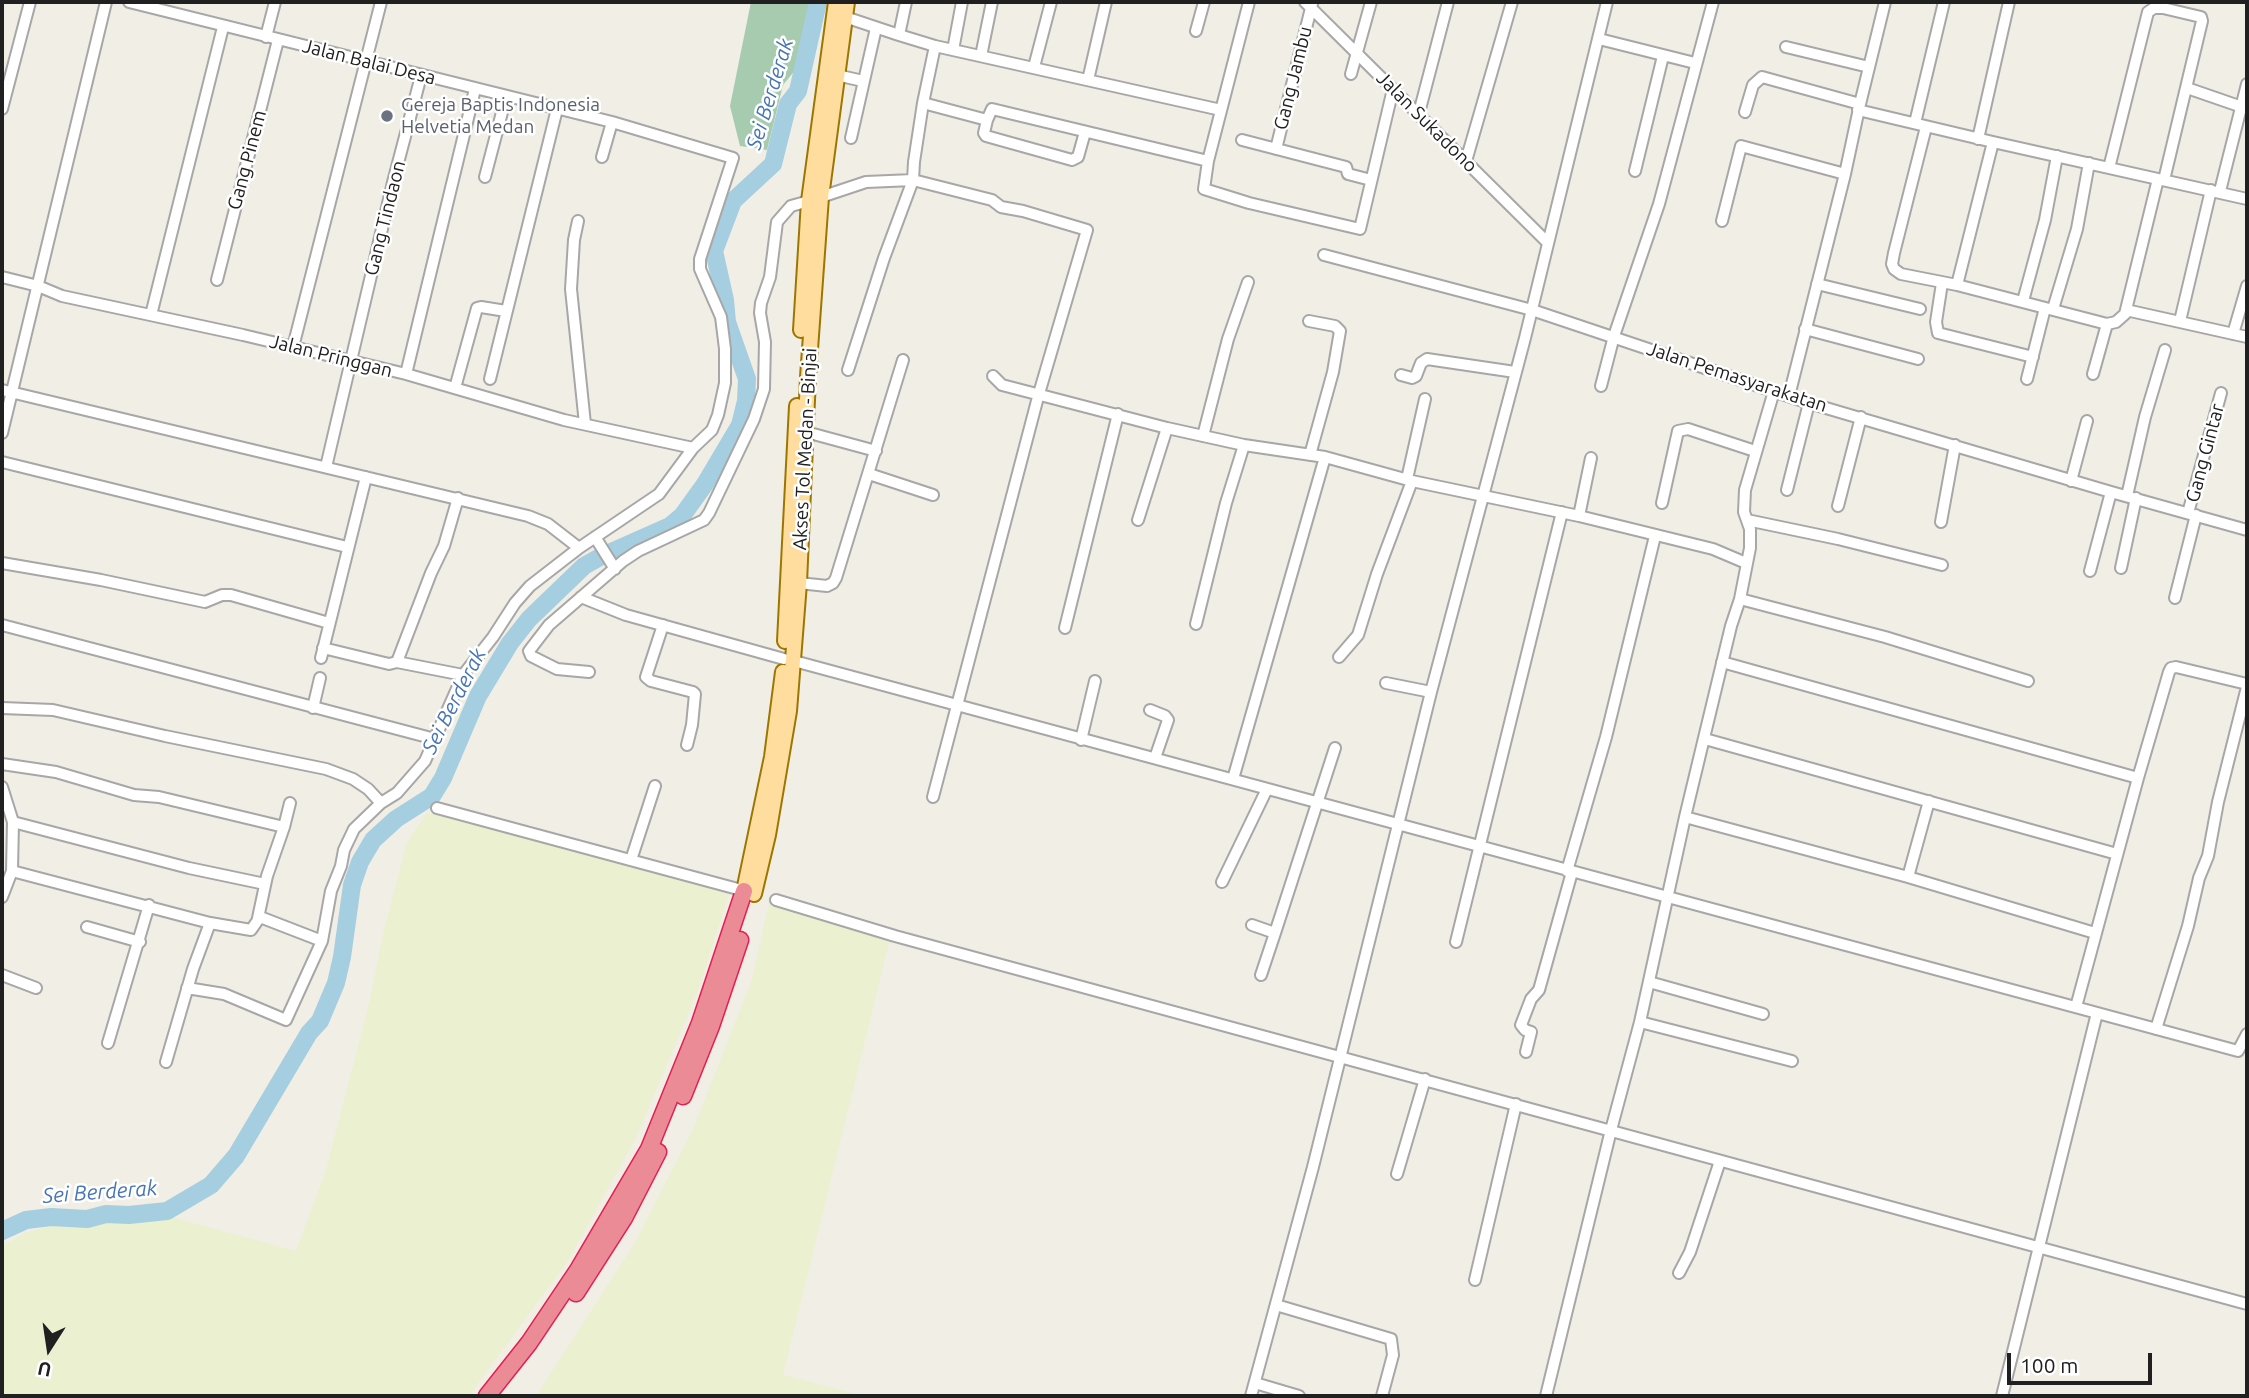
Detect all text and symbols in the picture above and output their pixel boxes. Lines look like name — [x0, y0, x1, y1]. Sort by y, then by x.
street label: Gang Jambu — [1269, 24, 1317, 132]
street label: Jalan Balai Desa — [300, 34, 438, 90]
water label: Sei Berderak — [741, 35, 799, 153]
street label: Jalan Sukadono — [1372, 67, 1482, 177]
place label: Gereja Baptis Indonesia Helvetia Medan — [401, 94, 600, 138]
street label: Gang Pinem — [223, 108, 271, 212]
marker: Gereja Baptis Indonesia Helvetia Medan — [379, 108, 395, 124]
street label: Gang Tindaon — [360, 158, 410, 278]
street label: Jalan Pringgan — [267, 330, 395, 382]
street label: Jalan Pemasyarakatan — [1644, 337, 1830, 417]
street label: Akses Tol Medan - Binjai — [788, 347, 822, 551]
street label: Gang Gintar — [2181, 401, 2229, 505]
water label: Sei Berderak — [417, 644, 491, 758]
water label: Sei Berderak — [42, 1175, 158, 1209]
north arrow — [14, 1314, 84, 1384]
scale bar — [2011, 1338, 2156, 1382]
text: 100 m — [2020, 1353, 2078, 1377]
text: U — [36, 1357, 53, 1382]

